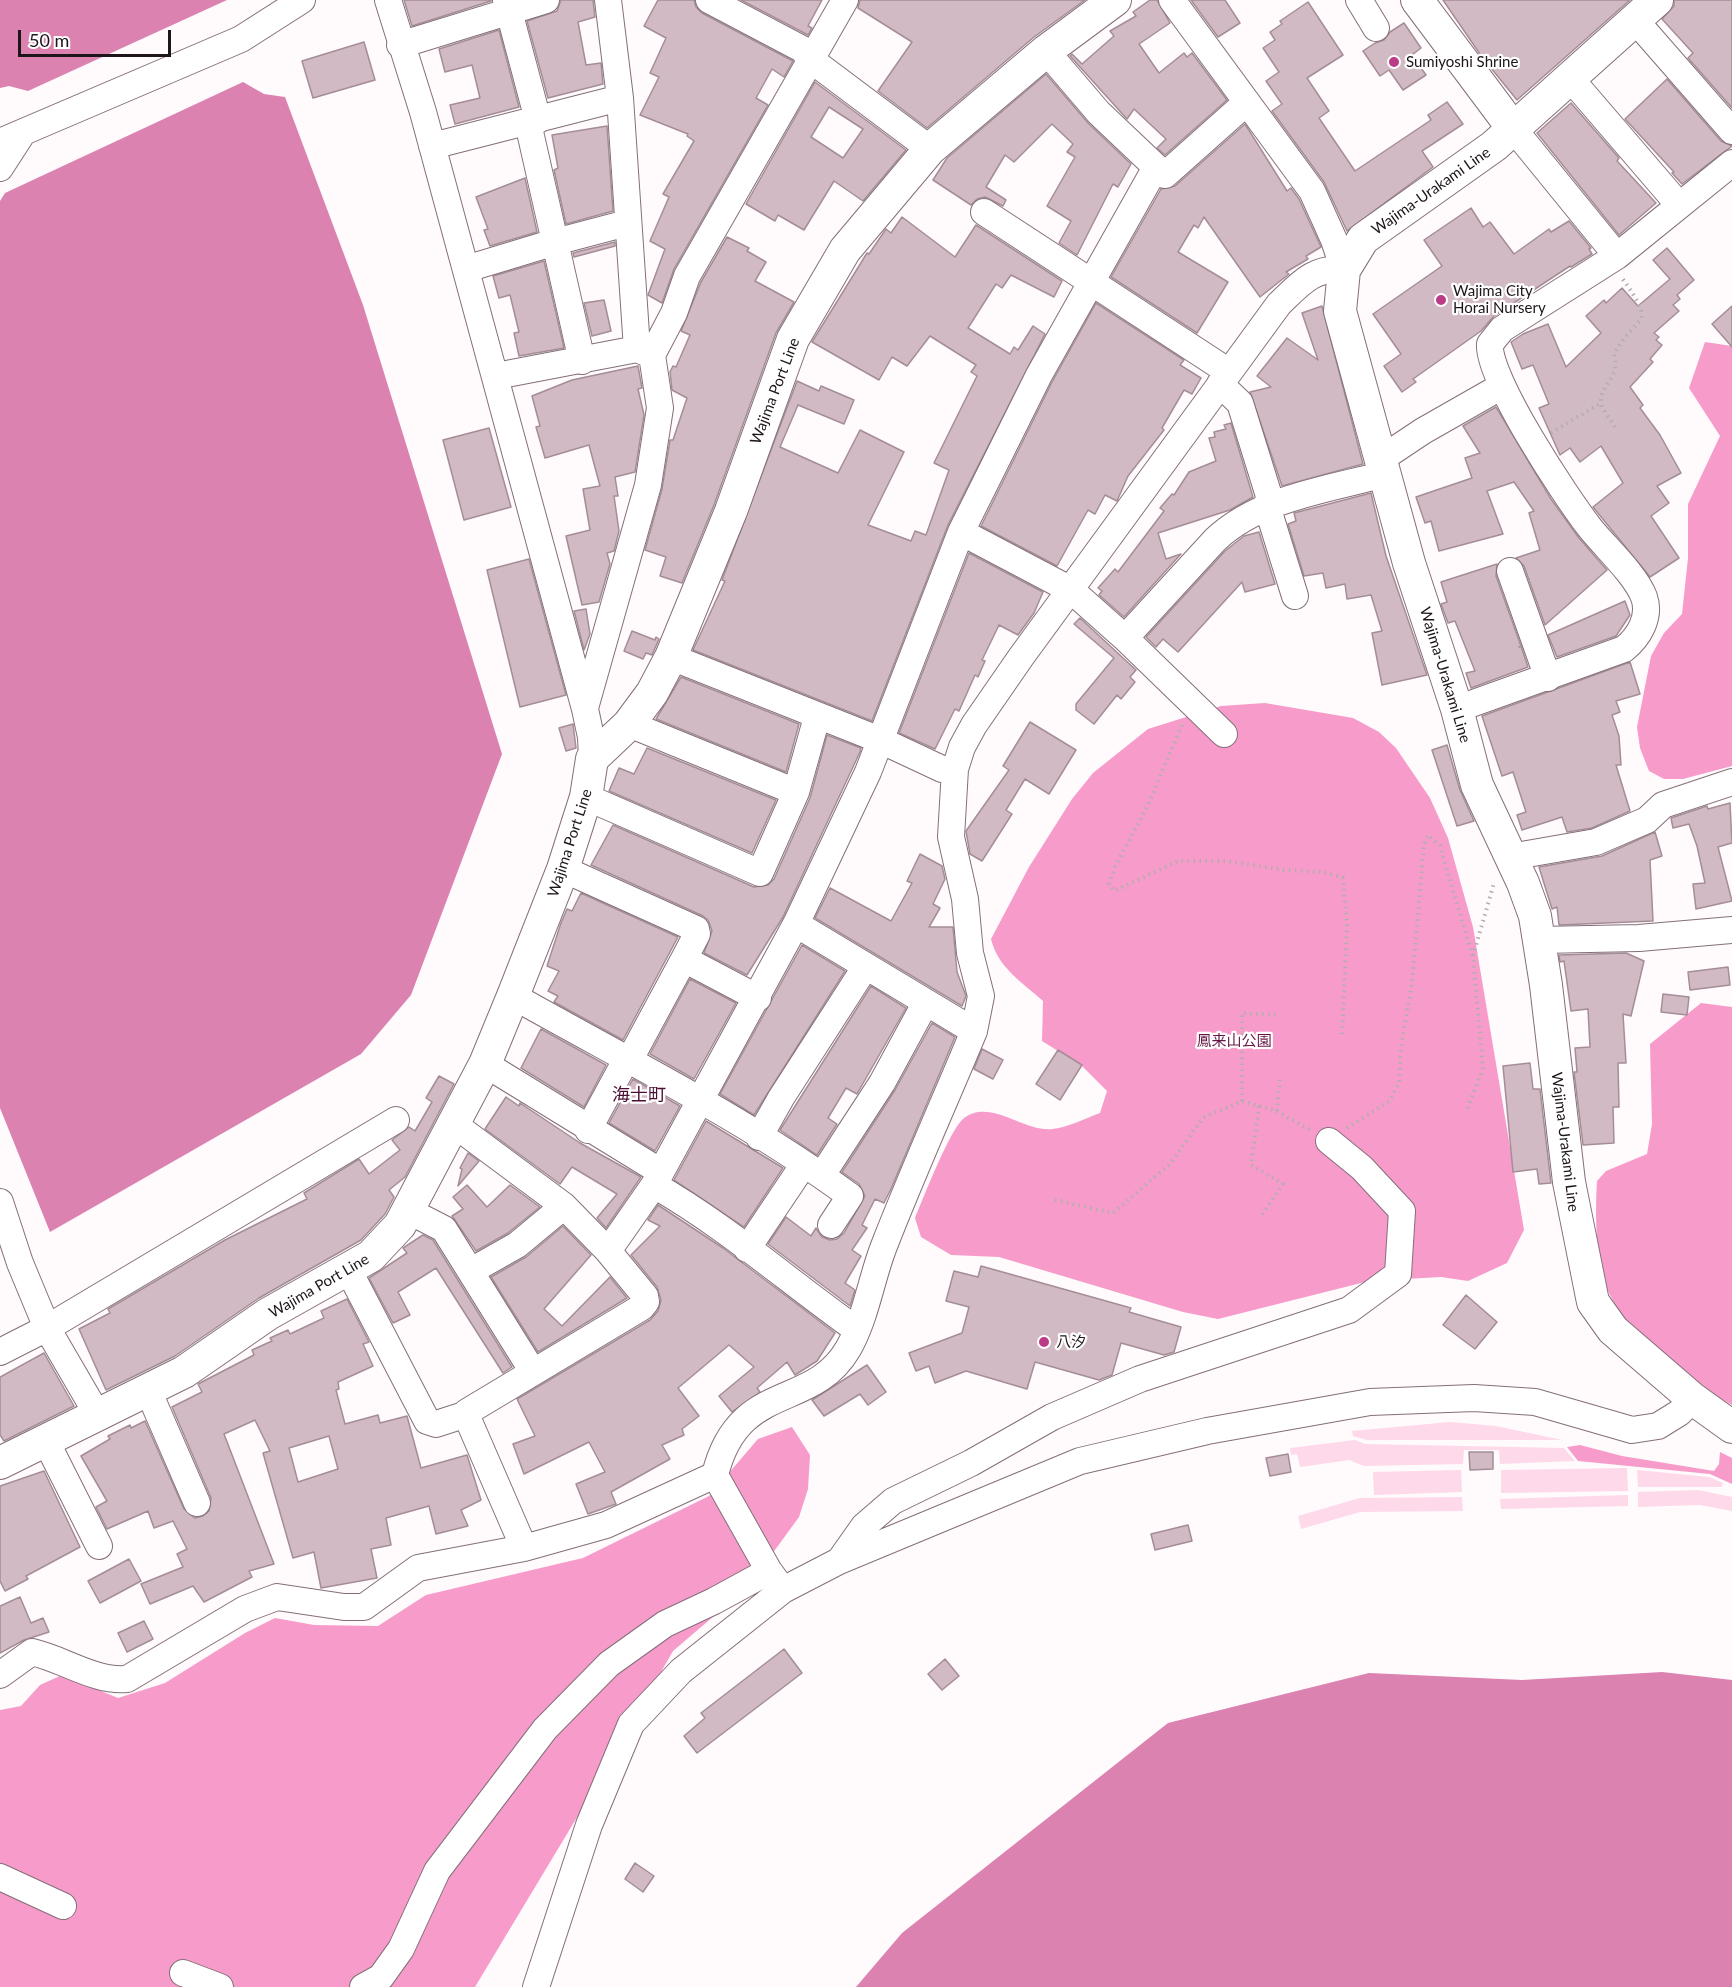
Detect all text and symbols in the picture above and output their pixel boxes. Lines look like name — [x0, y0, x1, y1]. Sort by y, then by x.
scale bar — [21, 18, 174, 56]
text: 50 m — [29, 29, 69, 51]
place label: Sumiyoshi Shrine — [1406, 53, 1518, 71]
marker: Sumiyoshi Shrine — [1387, 55, 1401, 69]
street label: Wajima-Urakami Line — [1368, 143, 1494, 239]
place label: Wajima City Horai Nursery — [1453, 282, 1546, 317]
marker: Wajima City Horai Nursery — [1434, 293, 1448, 307]
street label: Wajima Port Line — [746, 335, 804, 447]
street label: Wajima-Urakami Line — [1416, 605, 1474, 745]
street label: Wajima Port Line — [544, 787, 596, 899]
park label: 鳳来山公園 — [1197, 1032, 1271, 1050]
street label: Wajima-Urakami Line — [1547, 1071, 1583, 1213]
district label: 海士町 — [612, 1084, 666, 1106]
street label: Wajima Port Line — [266, 1250, 372, 1322]
place label: 八汐 — [1056, 1333, 1086, 1351]
marker: 八汐 — [1037, 1335, 1051, 1349]

